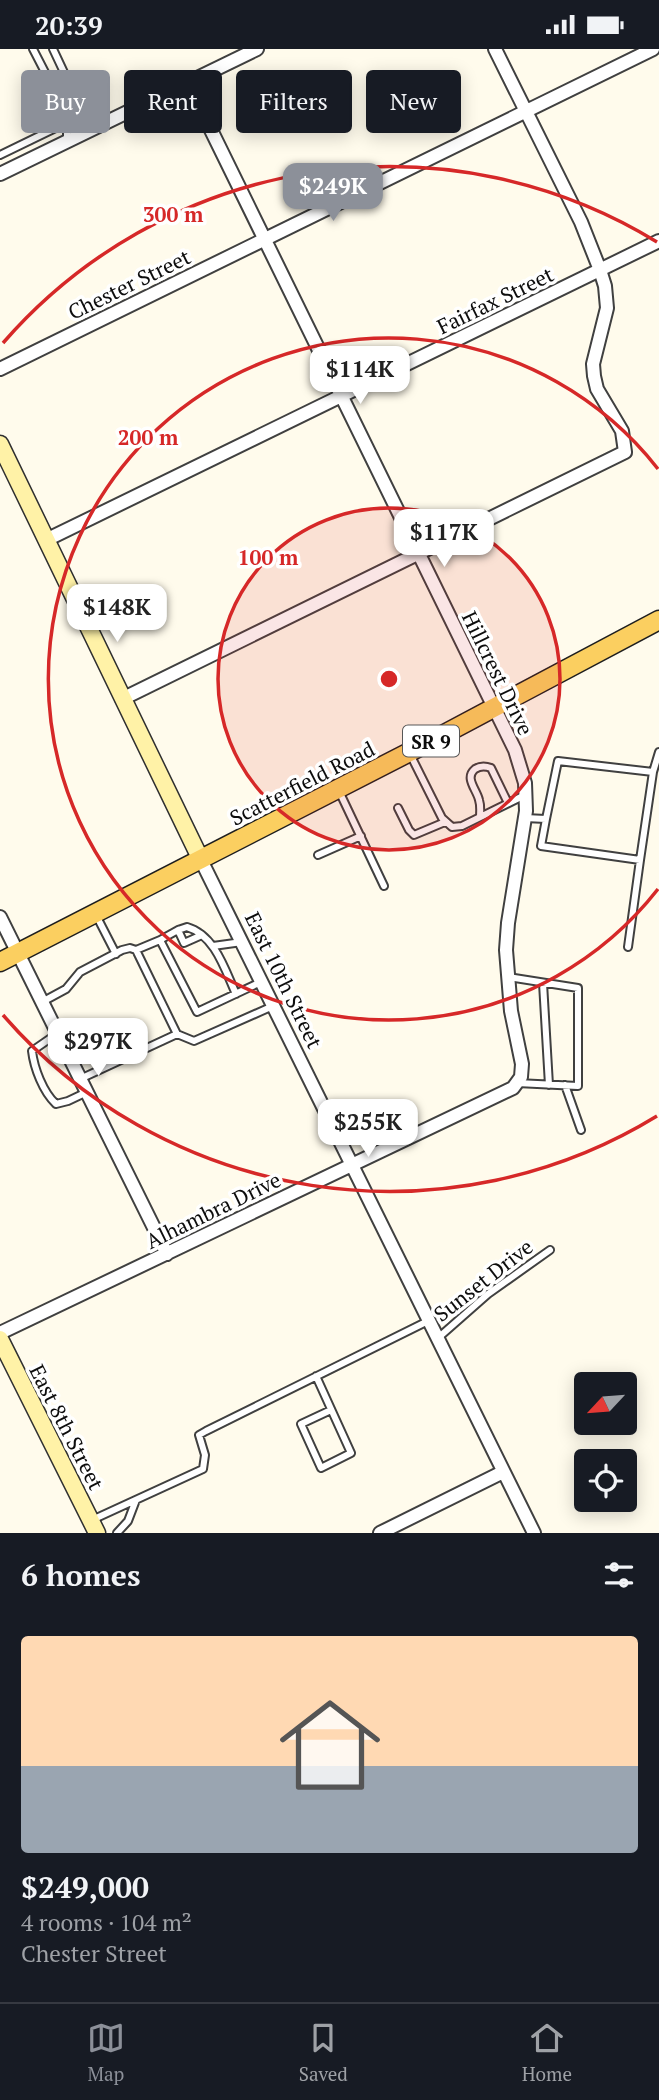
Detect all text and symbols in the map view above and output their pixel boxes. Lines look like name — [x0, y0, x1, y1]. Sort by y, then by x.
text: 20:39 — [35, 8, 103, 42]
chip: Buy — [21, 70, 110, 133]
chip: Rent — [124, 70, 222, 133]
chip: Filters — [236, 70, 352, 133]
chip: New — [366, 70, 461, 133]
pin: $249K — [284, 163, 382, 223]
text: $249K — [299, 170, 367, 201]
text: 300 m — [143, 200, 204, 228]
street label: Chester Street — [63, 242, 195, 326]
street label: Fairfax Street — [432, 260, 558, 340]
pin: $114K — [311, 347, 409, 406]
text: $114K — [326, 353, 394, 384]
text: 200 m — [118, 423, 179, 451]
pin: $117K — [395, 510, 493, 569]
text: $117K — [410, 516, 478, 547]
text: 100 m — [238, 543, 299, 571]
pin: $148K — [68, 585, 166, 644]
text: $148K — [83, 591, 151, 622]
street label: Hillcrest Drive — [456, 606, 540, 740]
centre of rings — [377, 667, 401, 691]
road number: SR 9 — [403, 726, 459, 757]
street label: Scatterfield Road — [225, 734, 379, 832]
street label: East 10th Street — [239, 907, 329, 1053]
pin: $297K — [49, 1019, 147, 1078]
text: $297K — [64, 1025, 132, 1056]
pin: $255K — [319, 1099, 417, 1159]
text: $255K — [334, 1106, 402, 1137]
street label: Alhambra Drive — [141, 1165, 285, 1255]
street label: Sunset Drive — [428, 1233, 538, 1327]
street label: East 8th Street — [23, 1359, 111, 1495]
north arrow — [574, 1372, 637, 1435]
map controls — [574, 1372, 637, 1512]
button: locate — [574, 1449, 637, 1512]
text: 6 homes — [21, 1555, 140, 1595]
icon: filters — [600, 1556, 638, 1594]
icon: home — [267, 1682, 393, 1808]
text: $249,000 — [21, 1867, 149, 1907]
text: 4 rooms · 104 m² — [21, 1907, 192, 1938]
text: Chester Street — [21, 1938, 167, 1969]
tab: Map — [87, 2019, 125, 2086]
tab: Saved — [299, 2019, 348, 2086]
tab: Home — [522, 2019, 572, 2086]

